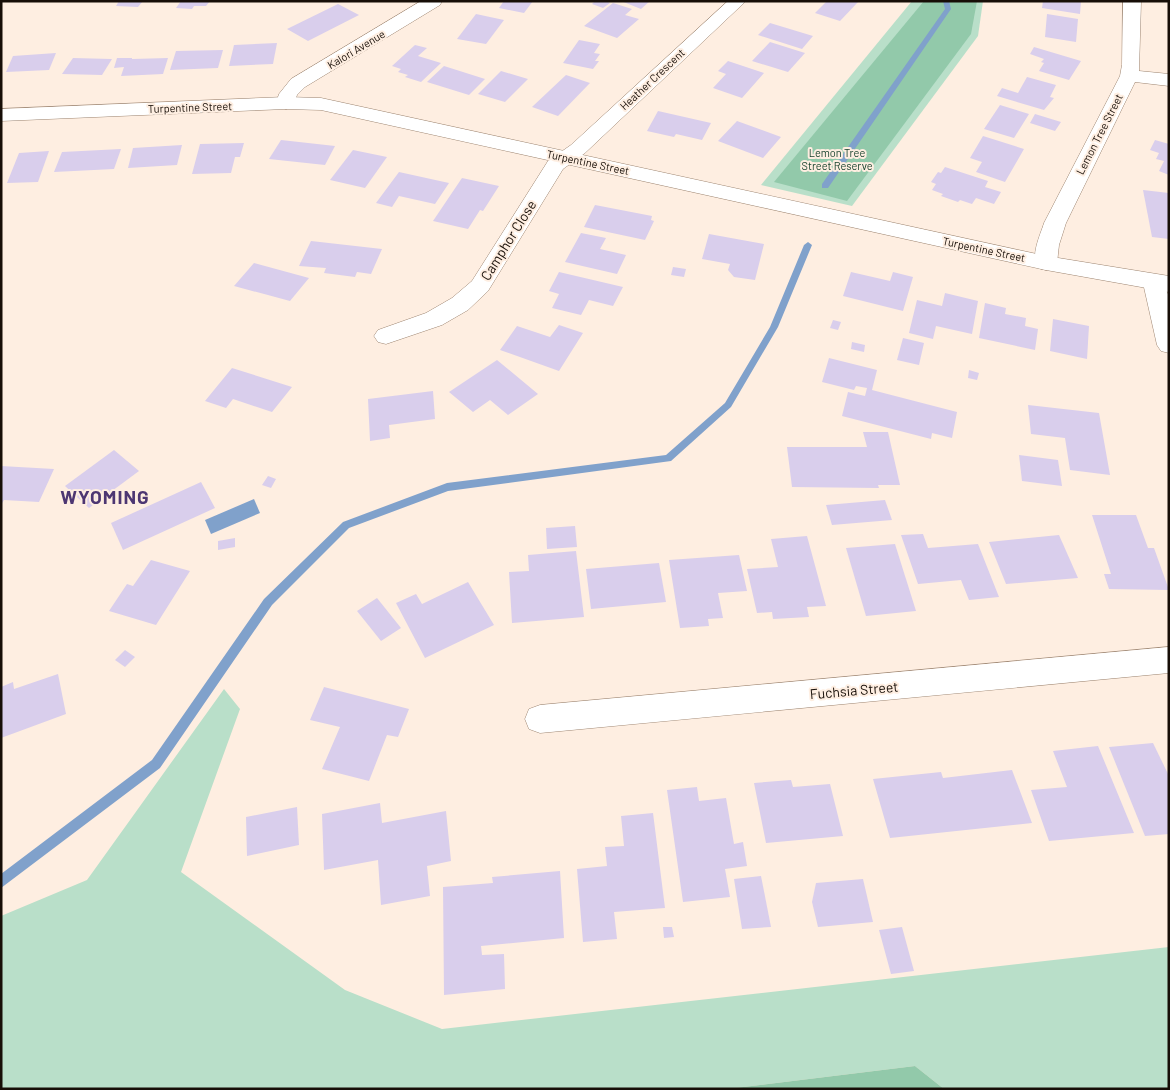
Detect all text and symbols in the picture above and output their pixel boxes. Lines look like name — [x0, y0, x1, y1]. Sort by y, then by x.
street label: Kalori Avenue — [325, 27, 387, 71]
street label: Heather Crescent — [617, 46, 687, 112]
street label: Lemon Tree Street — [1073, 91, 1125, 177]
street label: Turpentine Street — [148, 99, 232, 115]
park label: Lemon Tree Street Reserve — [801, 146, 873, 172]
street label: Turpentine Street — [545, 147, 631, 177]
street label: Camphor Close — [477, 197, 539, 283]
street label: Turpentine Street — [941, 234, 1027, 264]
district label: WYOMING — [60, 485, 150, 508]
street label: Fuchsia Street — [809, 678, 899, 702]

